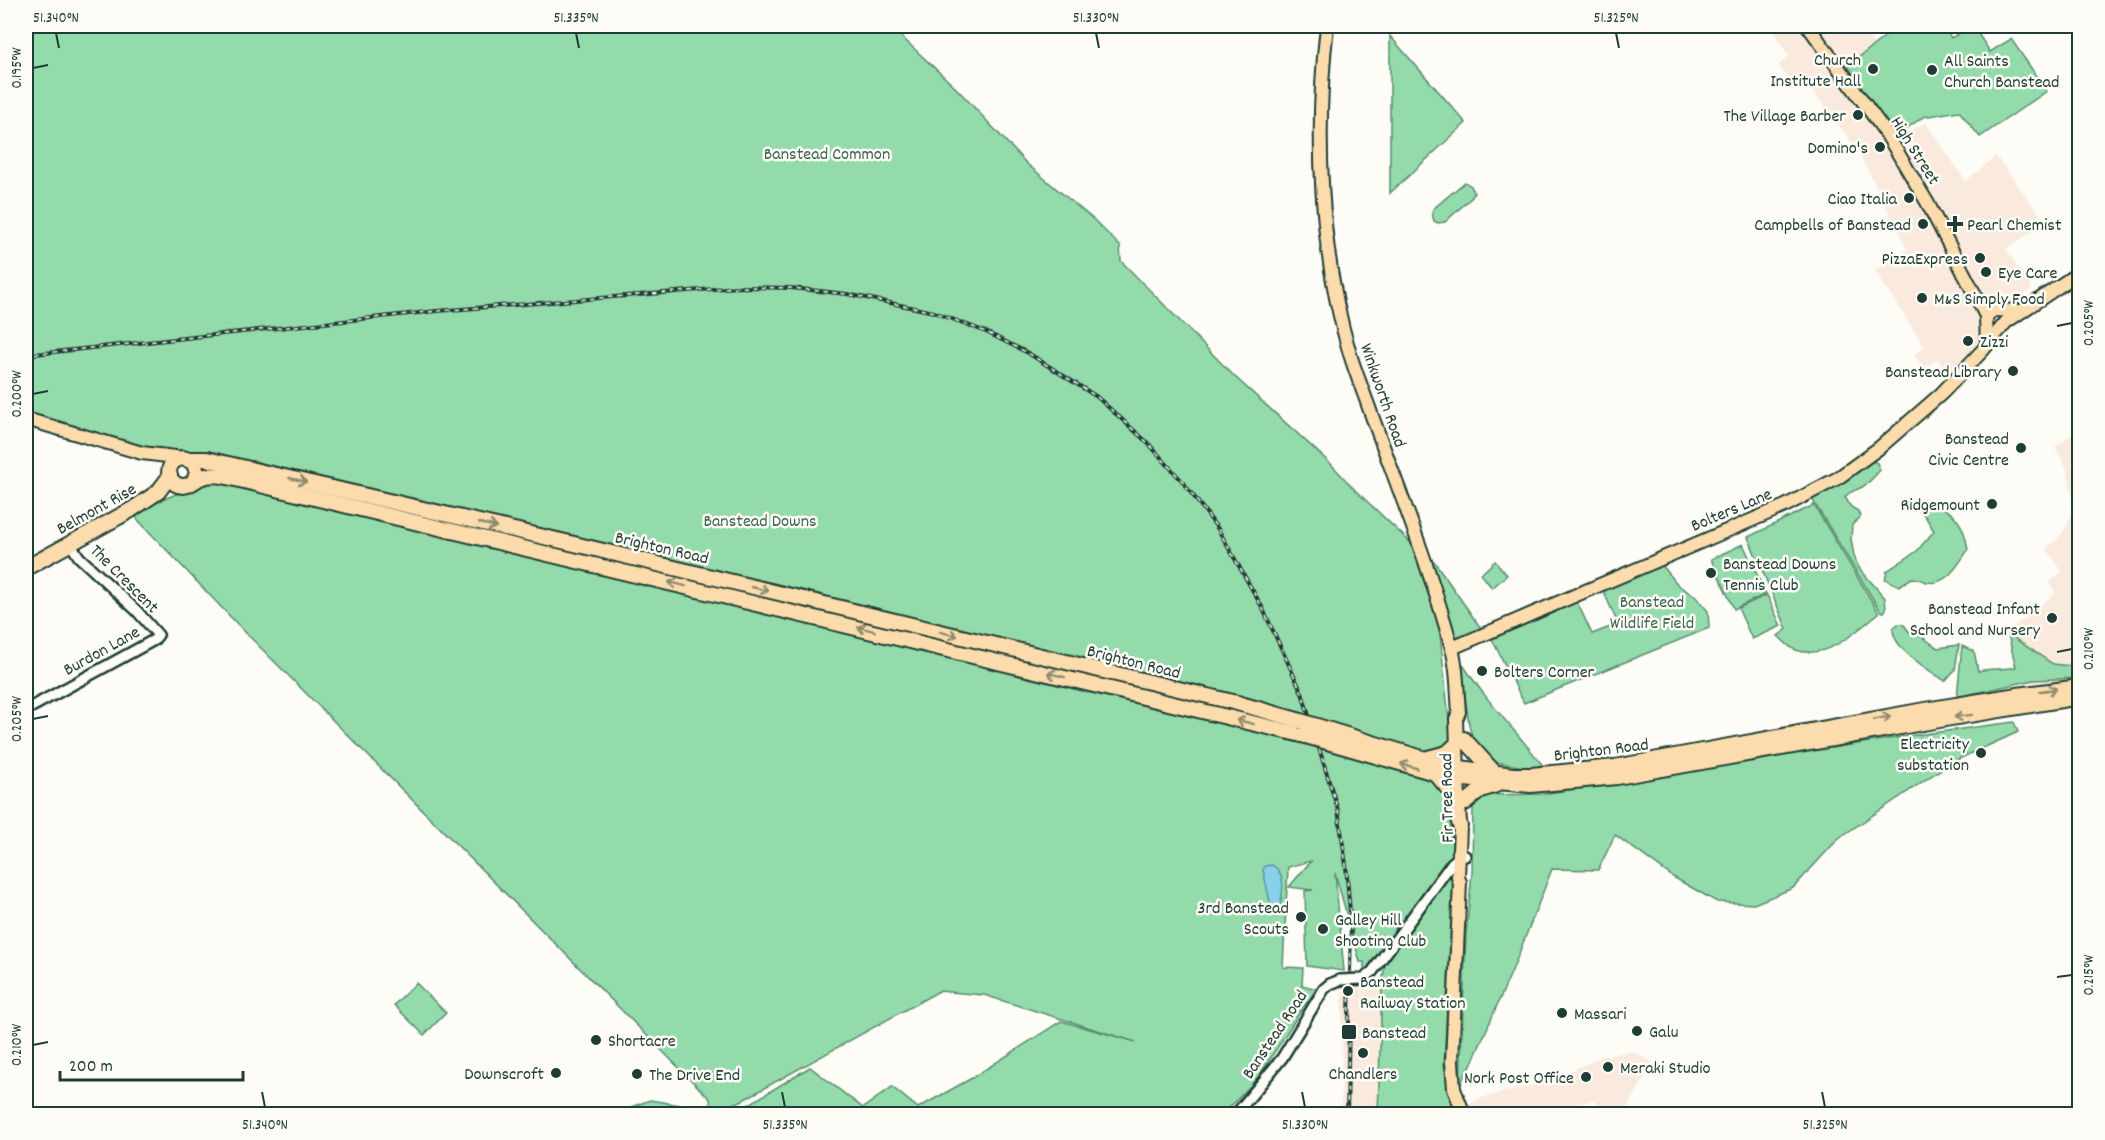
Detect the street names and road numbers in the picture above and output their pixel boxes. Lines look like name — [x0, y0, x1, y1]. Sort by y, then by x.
street label: High Street — [1883, 112, 1945, 191]
street label: Winkworth Road — [1352, 341, 1411, 451]
street label: Belmont Rise — [53, 478, 142, 542]
street label: Bolters Lane — [1688, 483, 1776, 540]
street label: Brighton Road — [612, 527, 711, 572]
street label: The Crescent — [83, 540, 164, 620]
street label: Burdon Lane — [59, 621, 145, 683]
street label: Brighton Road — [1084, 640, 1183, 687]
street label: Brighton Road — [1552, 733, 1650, 770]
street label: Fir Tree Road — [1435, 753, 1462, 843]
street label: Banstead Road — [1237, 986, 1315, 1085]

